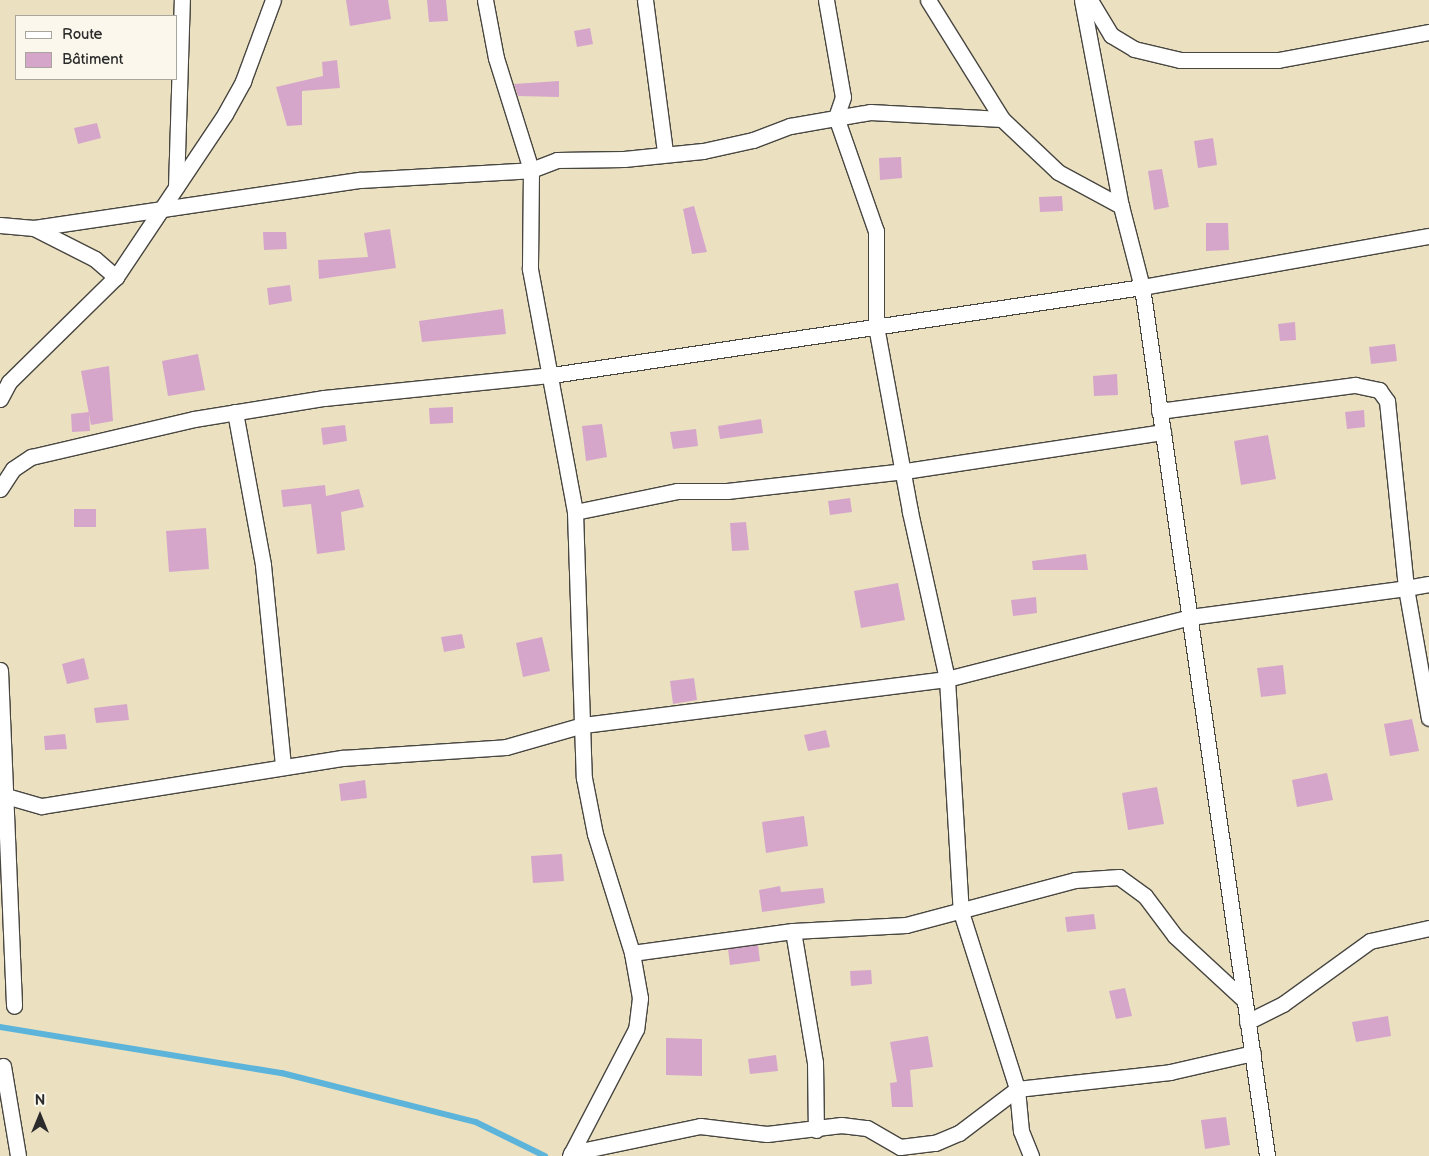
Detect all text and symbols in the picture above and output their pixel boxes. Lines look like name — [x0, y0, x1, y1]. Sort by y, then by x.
legend — [15, 15, 178, 80]
text: Route — [62, 25, 102, 44]
text: Bâtiment — [62, 50, 123, 69]
north arrow — [15, 1091, 65, 1141]
text: N — [35, 1092, 45, 1109]

